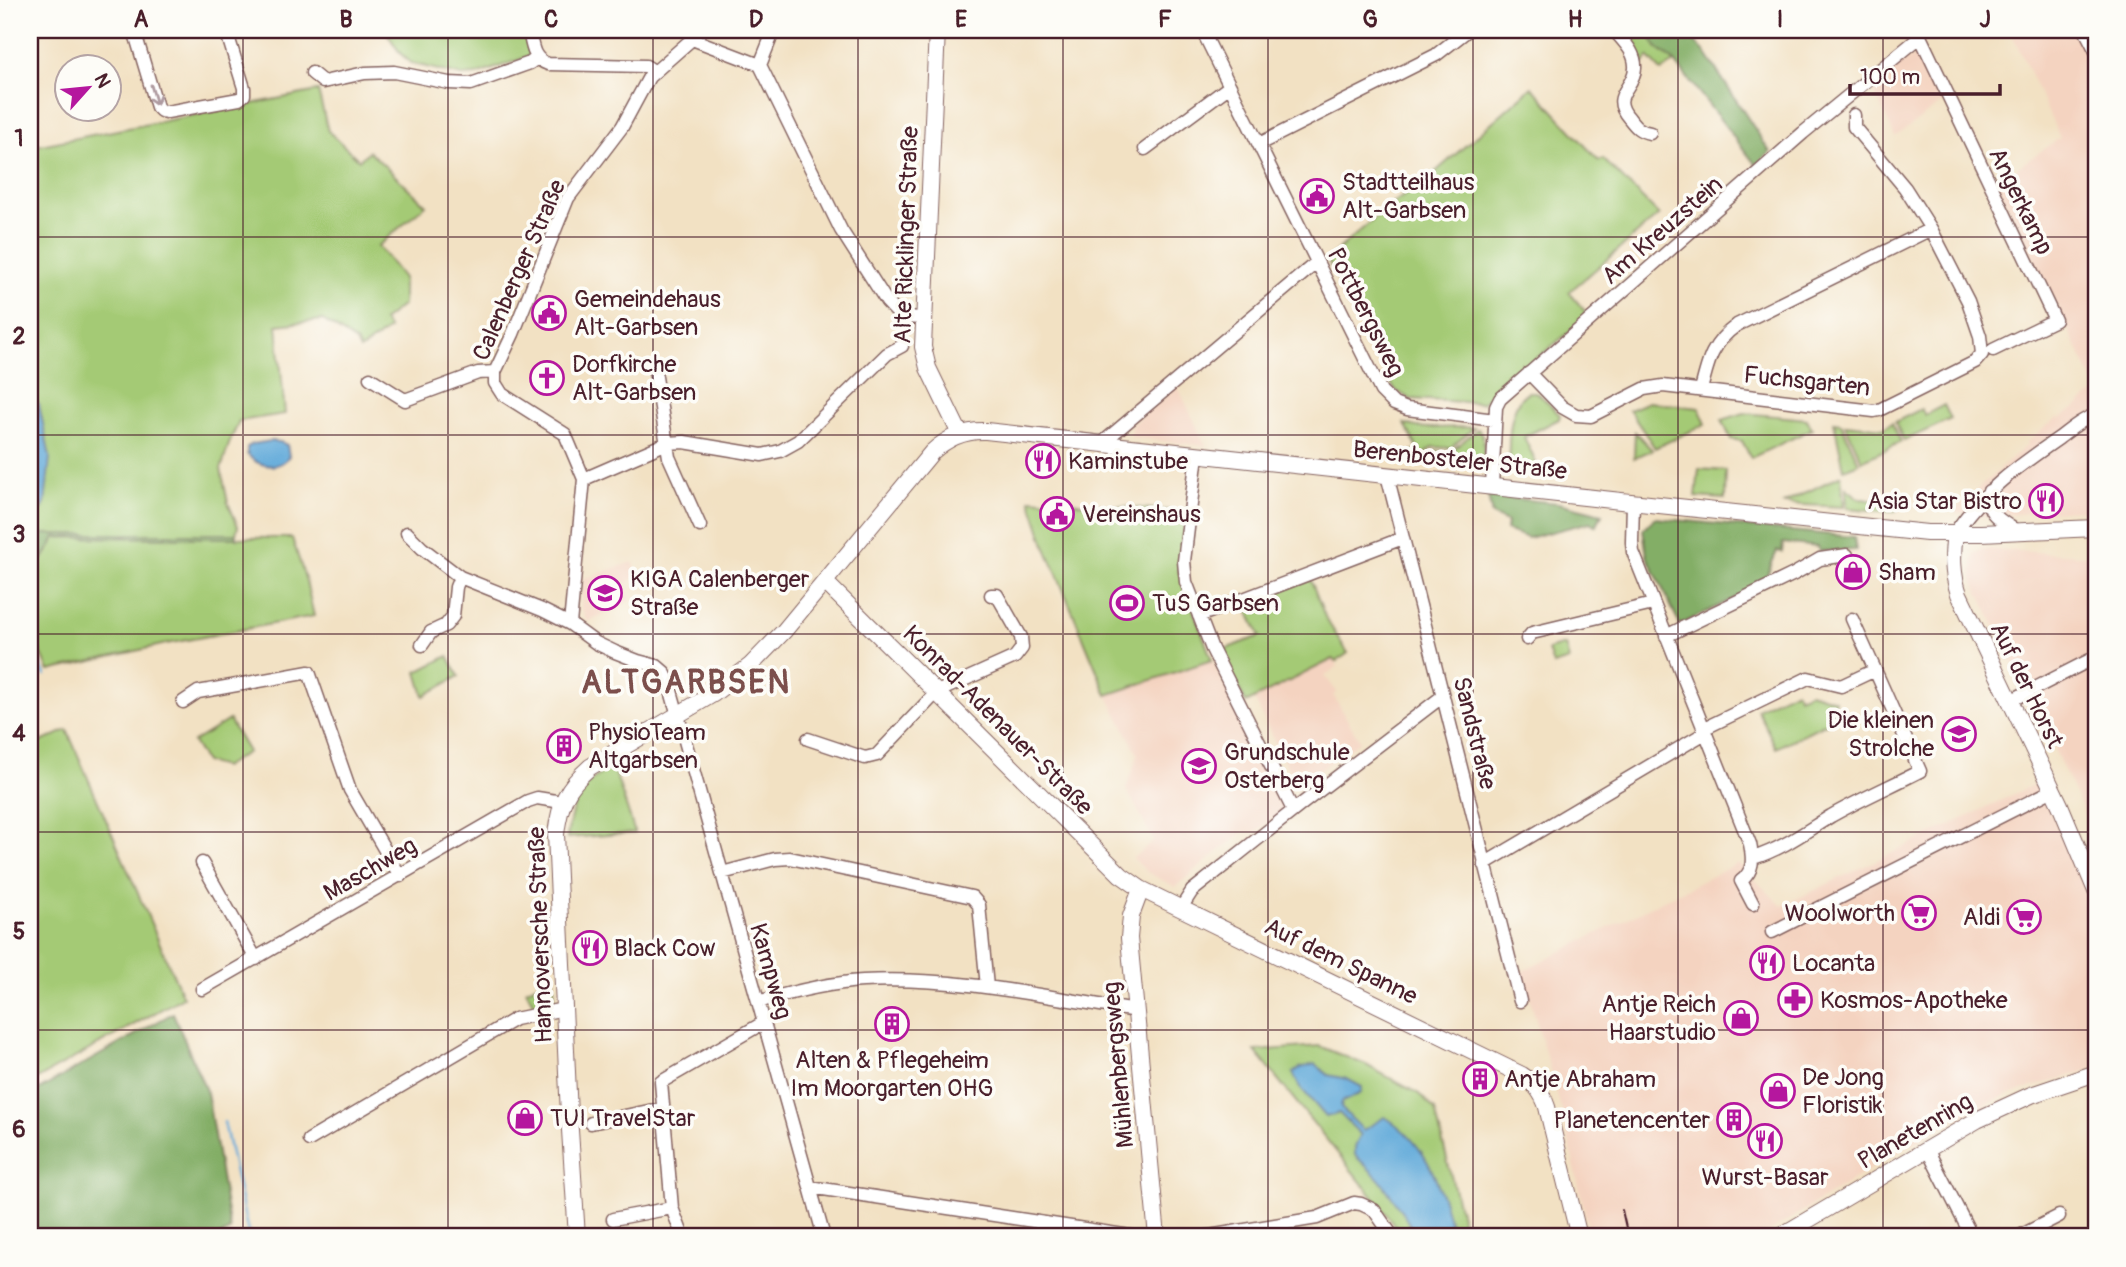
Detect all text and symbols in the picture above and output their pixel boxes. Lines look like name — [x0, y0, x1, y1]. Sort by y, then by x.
text: A — [134, 5, 149, 34]
text: B — [339, 5, 353, 34]
text: C — [544, 5, 558, 34]
text: D — [749, 5, 763, 34]
text: E — [955, 5, 967, 34]
text: F — [1158, 5, 1172, 34]
text: G — [1362, 5, 1378, 34]
text: H — [1568, 5, 1582, 34]
text: I — [1777, 5, 1783, 34]
text: J — [1979, 5, 1991, 34]
north arrow — [52, 52, 122, 122]
scale bar — [1850, 52, 2000, 96]
text: 100 m — [1860, 64, 1920, 91]
text: N — [89, 70, 116, 92]
one-way arrow — [148, 84, 161, 106]
text: 1 — [15, 124, 24, 153]
street label: Alte Ricklinger Straße — [888, 126, 925, 344]
street label: Angerkamp — [1982, 143, 2059, 259]
place label: Stadtteilhaus Alt-Garbsen — [1342, 168, 1475, 225]
street label: Am Kreuzstein — [1596, 170, 1729, 291]
street label: Calenberger Straße — [467, 175, 572, 365]
public building icon: Stadtteilhaus Alt-Garbsen — [1298, 177, 1336, 215]
street label: Pottbergsweg — [1321, 243, 1410, 381]
place label: Gemeindehaus Alt-Garbsen — [574, 285, 721, 342]
public building icon: Gemeindehaus Alt-Garbsen — [530, 294, 568, 332]
text: 2 — [13, 322, 26, 351]
place label: Dorfkirche Alt-Garbsen — [572, 350, 696, 407]
church icon: Dorfkirche Alt-Garbsen — [528, 359, 566, 397]
street label: Fuchsgarten — [1742, 360, 1872, 403]
street label: Berenbosteler Straße — [1352, 435, 1569, 486]
restaurant icon: Kaminstube — [1024, 442, 1062, 480]
place label: Kaminstube — [1068, 447, 1188, 476]
restaurant icon: Asia Star Bistro — [2027, 482, 2065, 520]
place label: Asia Star Bistro — [1867, 487, 2022, 516]
public building icon: Vereinshaus — [1038, 495, 1076, 533]
place label: Vereinshaus — [1082, 500, 1201, 529]
text: 3 — [13, 520, 25, 549]
shop icon: Sham — [1834, 553, 1872, 591]
place label: Sham — [1878, 558, 1936, 587]
place label: KIGA Calenberger Straße — [630, 565, 810, 622]
school or university icon: KIGA Calenberger Straße — [586, 574, 624, 612]
sports icon: TuS Garbsen — [1108, 584, 1146, 622]
place label: TuS Garbsen — [1152, 589, 1279, 618]
street label: Auf der Horst — [1984, 618, 2070, 753]
street label: Konrad-Adenauer-Straße — [897, 619, 1099, 821]
district label: ALTGARBSEN — [581, 663, 791, 703]
street label: Sandstraße — [1447, 674, 1503, 792]
place label: Die kleinen Strolche — [1828, 706, 1934, 763]
school or university icon: Die kleinen Strolche — [1940, 715, 1978, 753]
place label: PhysioTeam Altgarbsen — [588, 718, 706, 775]
text: 4 — [12, 719, 26, 748]
building icon: PhysioTeam Altgarbsen — [545, 727, 583, 765]
place label: Grundschule Osterberg — [1224, 738, 1350, 795]
school or university icon: Grundschule Osterberg — [1180, 747, 1218, 785]
street label: Hannoversche Straße — [522, 826, 559, 1044]
street label: Maschweg — [319, 831, 422, 908]
supermarket icon: Woolworth — [1900, 894, 1938, 932]
supermarket icon: Aldi — [2005, 898, 2043, 936]
place label: Woolworth — [1784, 899, 1895, 928]
place label: Aldi — [1963, 903, 2000, 932]
street label: Auf dem Spanne — [1260, 912, 1422, 1011]
text: 5 — [13, 917, 25, 946]
street label: Kampweg — [743, 920, 798, 1022]
restaurant icon: Black Cow — [571, 929, 609, 967]
place label: Black Cow — [614, 934, 716, 963]
restaurant icon: Locanta — [1748, 944, 1786, 982]
place label: Locanta — [1792, 949, 1875, 978]
street label: Mühlenbergsweg — [1097, 981, 1140, 1149]
pharmacy icon: Kosmos-Apotheke — [1776, 981, 1814, 1019]
place label: Kosmos-Apotheke — [1820, 986, 2008, 1015]
place label: Antje Reich Haarstudio — [1601, 990, 1716, 1047]
shop icon: Antje Reich Haarstudio — [1722, 999, 1760, 1037]
building icon: Alten & Pflegeheim Im Moorgarten OHG — [873, 1005, 911, 1043]
place label: Alten & Pflegeheim Im Moorgarten OHG — [791, 1046, 993, 1103]
building icon: Antje Abraham — [1461, 1060, 1499, 1098]
place label: De Jong Floristik — [1802, 1063, 1884, 1120]
place label: Antje Abraham — [1504, 1065, 1656, 1094]
shop icon: De Jong Floristik — [1759, 1072, 1797, 1110]
street label: Planetenring — [1853, 1087, 1978, 1176]
shop icon: TUI TravelStar — [506, 1099, 544, 1137]
building icon: Planetencenter — [1715, 1101, 1753, 1139]
place label: TUI TravelStar — [550, 1104, 696, 1133]
place label: Planetencenter — [1554, 1106, 1710, 1135]
text: 6 — [12, 1115, 26, 1144]
restaurant icon: Wurst-Basar — [1746, 1122, 1784, 1160]
place label: Wurst-Basar — [1702, 1163, 1829, 1192]

